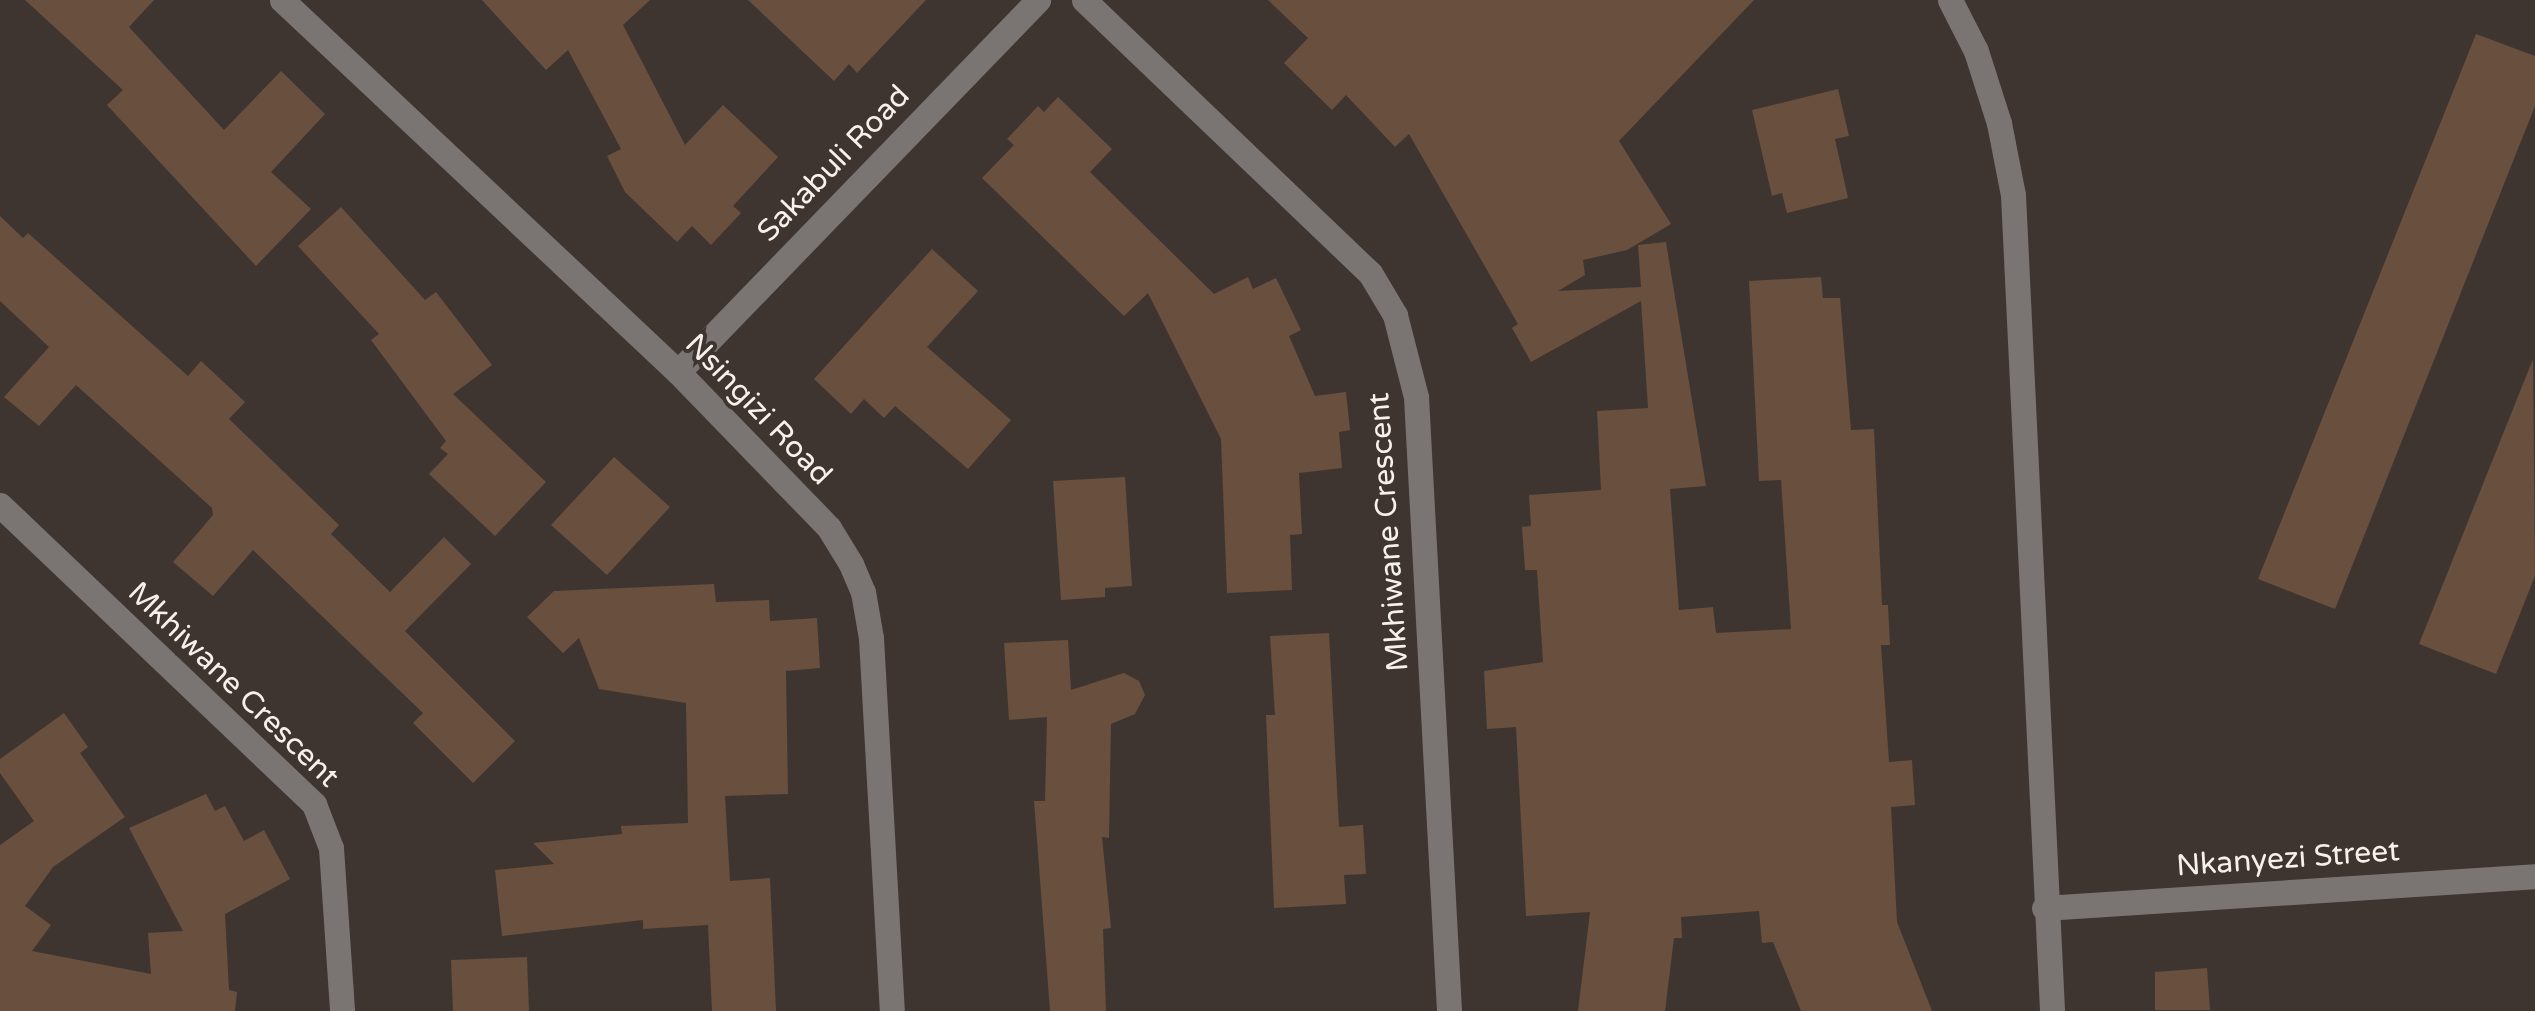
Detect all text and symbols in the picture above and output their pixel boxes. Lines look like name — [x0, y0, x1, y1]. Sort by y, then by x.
street label: Sakabuli Road — [750, 78, 918, 250]
street label: Nsingizi Road — [677, 327, 839, 493]
street label: Mkhiwane Crescent — [1361, 391, 1417, 673]
street label: Mkhiwane Crescent — [120, 575, 346, 795]
street label: Nkanyezi Street — [2175, 833, 2401, 885]

